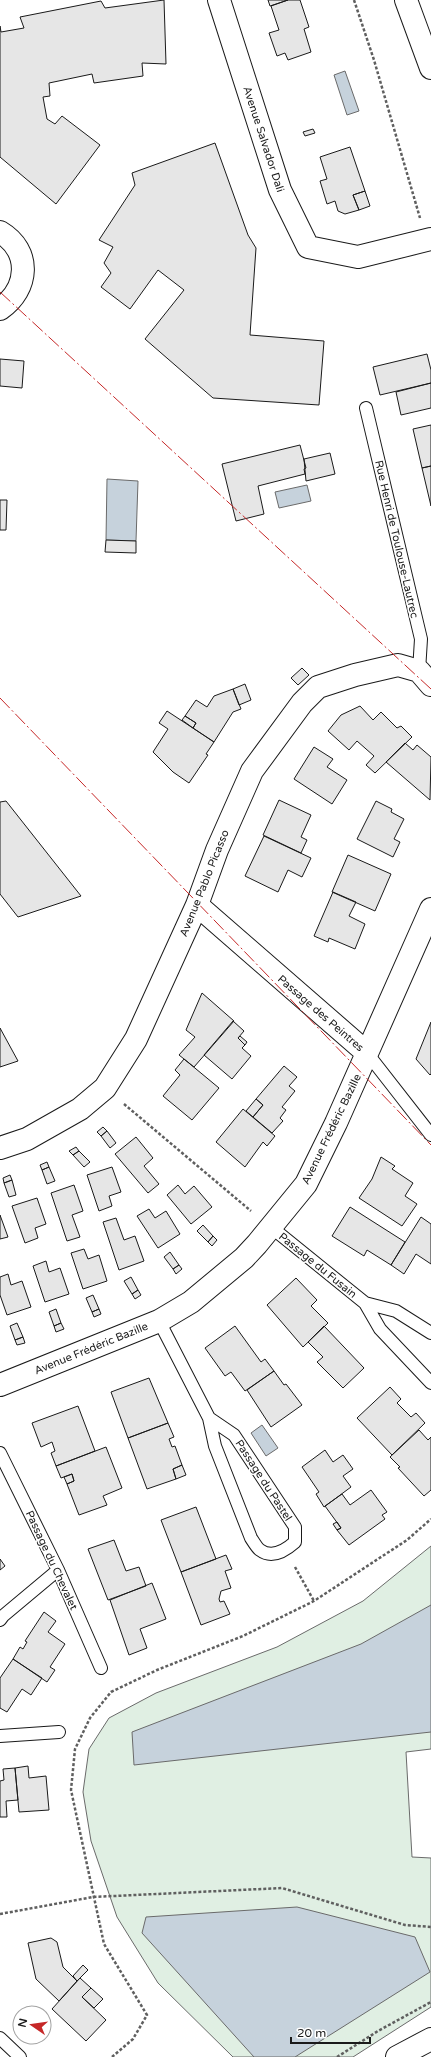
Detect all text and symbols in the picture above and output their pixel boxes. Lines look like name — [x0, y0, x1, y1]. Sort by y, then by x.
street label: Avenue Salvador Dali — [240, 85, 287, 194]
street label: Rue Henri de Toulouse-Lautrec — [372, 459, 421, 619]
street label: Avenue Pablo Picasso — [177, 828, 232, 939]
street label: Passage des Peintres — [275, 972, 366, 1054]
street label: Avenue Frédéric Bazille — [299, 1072, 364, 1187]
street label: Passage du Fusain — [276, 1230, 359, 1301]
street label: Avenue Frédéric Bazille — [32, 1320, 150, 1377]
street label: Passage du Pastel — [232, 1437, 295, 1523]
street label: Passage du Chevalet — [23, 1508, 80, 1612]
north arrow — [12, 2005, 52, 2045]
text: N — [15, 2017, 30, 2029]
scale bar — [291, 2019, 370, 2045]
text: 20 m — [297, 2026, 326, 2040]

